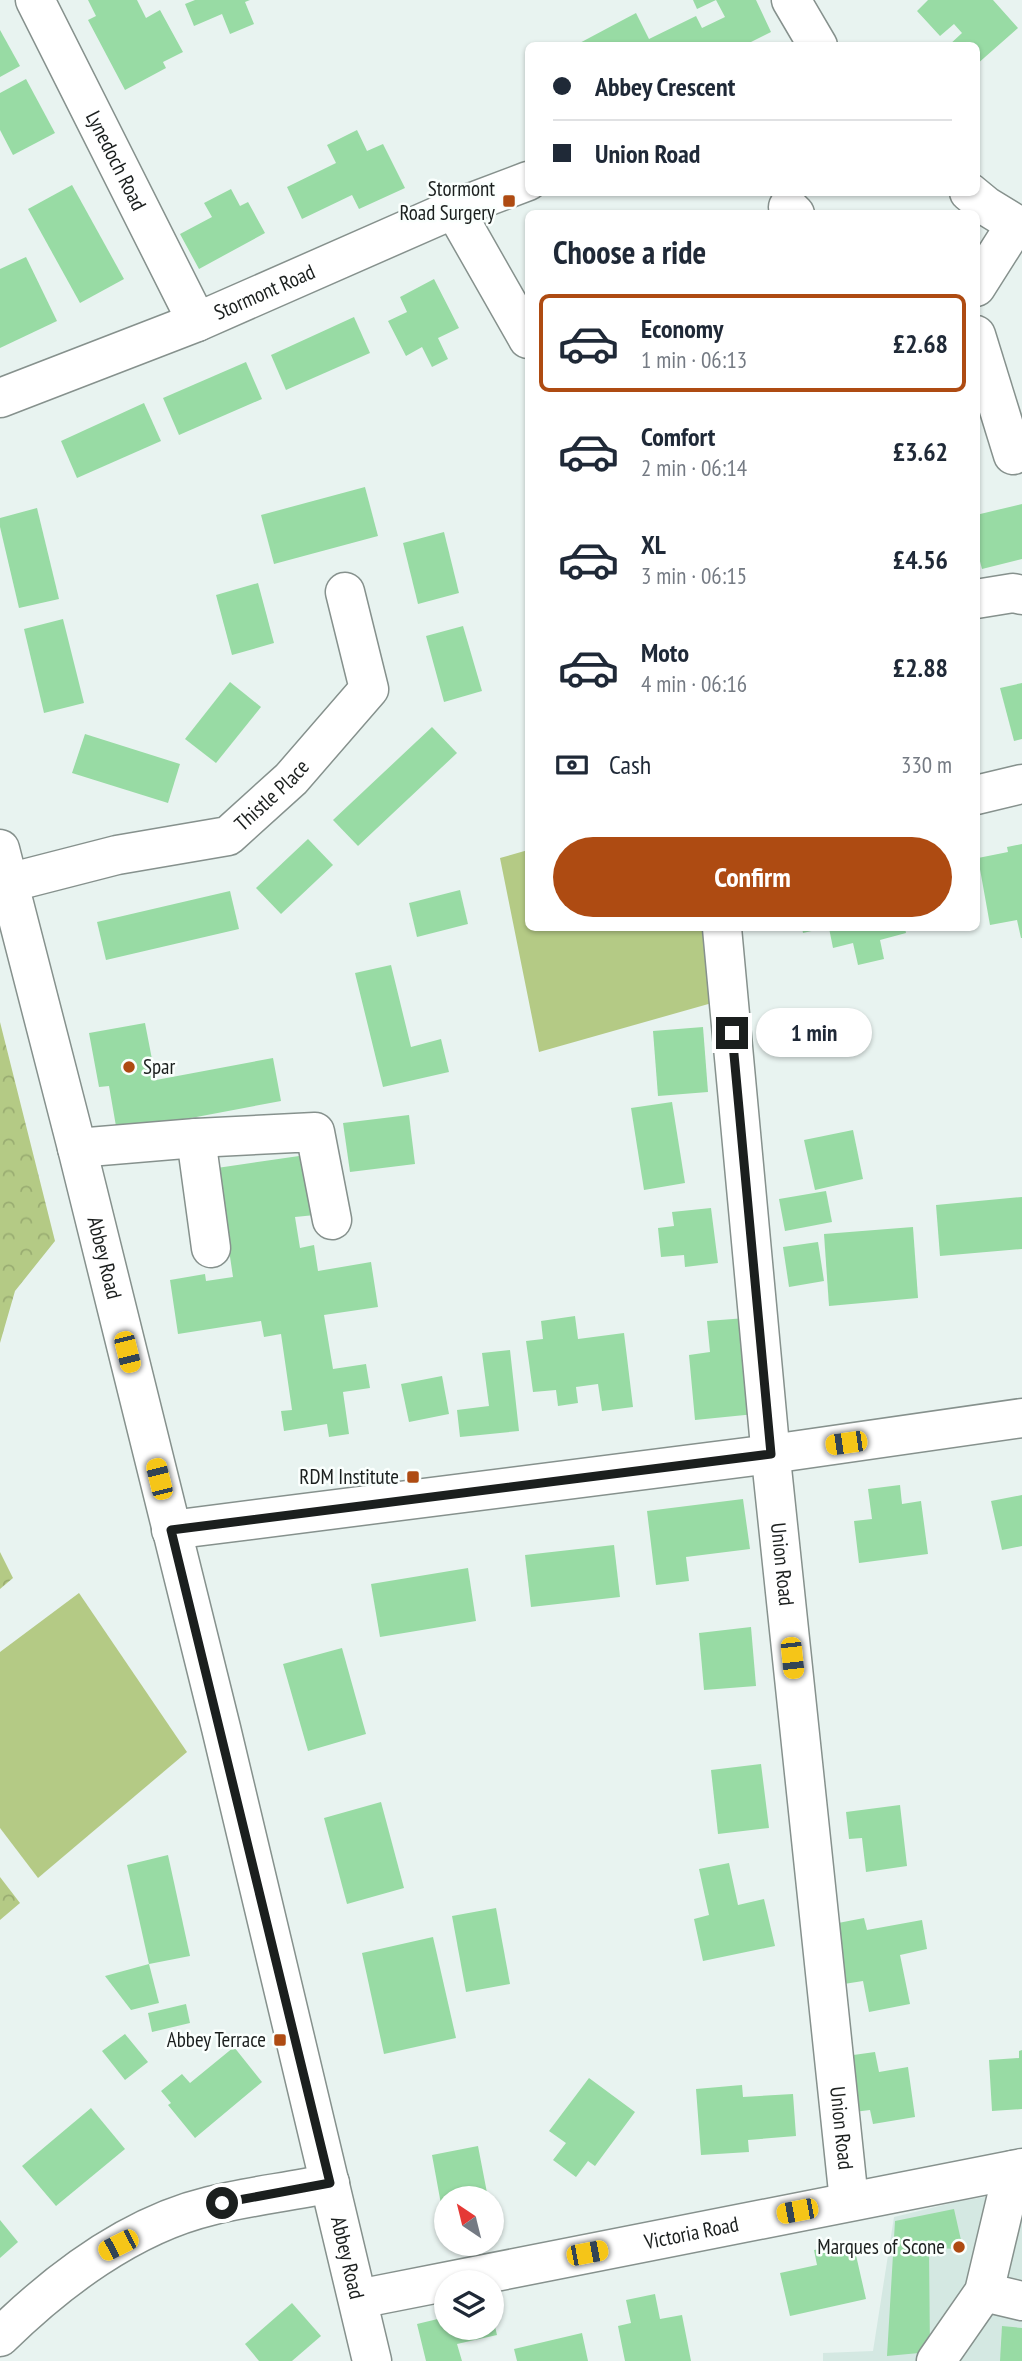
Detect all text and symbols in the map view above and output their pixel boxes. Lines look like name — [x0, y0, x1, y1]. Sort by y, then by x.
text: Abbey Crescent — [595, 70, 735, 103]
street label: Lynedoch Road — [80, 106, 153, 215]
text: Union Road — [595, 137, 700, 170]
place label: Stormont Road Surgery — [399, 175, 495, 226]
marker: Stormont Road Surgery — [501, 193, 517, 209]
text: Choose a ride — [553, 231, 706, 273]
street label: Stormont Road — [210, 258, 319, 326]
icon: car — [557, 312, 620, 375]
text: Economy — [641, 312, 723, 345]
text: £2.68 — [893, 327, 948, 360]
text: 1 min · 06:13 — [641, 345, 747, 374]
icon: car — [557, 420, 620, 483]
text: Comfort — [641, 420, 715, 453]
text: £3.62 — [893, 435, 948, 468]
text: 2 min · 06:14 — [641, 453, 747, 482]
icon: car — [557, 528, 620, 591]
text: XL — [641, 528, 666, 561]
text: £4.56 — [893, 543, 948, 576]
text: 3 min · 06:15 — [641, 561, 747, 590]
icon: car — [557, 636, 620, 699]
text: Moto — [641, 636, 689, 669]
text: £2.88 — [893, 651, 948, 684]
text: 4 min · 06:16 — [641, 669, 747, 698]
icon: cash — [553, 746, 591, 784]
text: Cash — [609, 748, 651, 781]
text: 330 m — [901, 750, 952, 779]
street label: Thistle Place — [229, 754, 315, 837]
button: Confirm — [553, 837, 952, 917]
callout: 1 min — [756, 1009, 872, 1058]
route end — [716, 1017, 748, 1049]
text: 1 min — [791, 1018, 837, 1047]
place label: Spar — [143, 1053, 176, 1080]
marker: Spar — [121, 1059, 137, 1075]
street label: Abbey Road — [82, 1214, 128, 1302]
car — [112, 1329, 143, 1375]
car — [824, 1430, 869, 1456]
car — [144, 1456, 175, 1502]
place label: RDM Institute — [299, 1463, 399, 1490]
marker: RDM Institute — [405, 1469, 421, 1485]
street label: Union Road — [765, 1521, 800, 1607]
car — [780, 1636, 805, 1680]
place label: Abbey Terrace — [167, 2026, 266, 2053]
marker: Abbey Terrace — [272, 2032, 288, 2048]
street label: Union Road — [824, 2085, 860, 2171]
north arrow — [434, 2186, 504, 2256]
map controls — [434, 2186, 504, 2340]
route start — [206, 2187, 238, 2219]
car — [775, 2197, 820, 2225]
street label: Victoria Road — [641, 2210, 741, 2255]
street label: Abbey Road — [325, 2214, 371, 2302]
car — [95, 2226, 142, 2264]
place label: Marques of Scone — [817, 2233, 945, 2260]
car — [565, 2239, 610, 2267]
marker: Marques of Scone — [951, 2239, 967, 2255]
button: layers — [434, 2270, 504, 2340]

